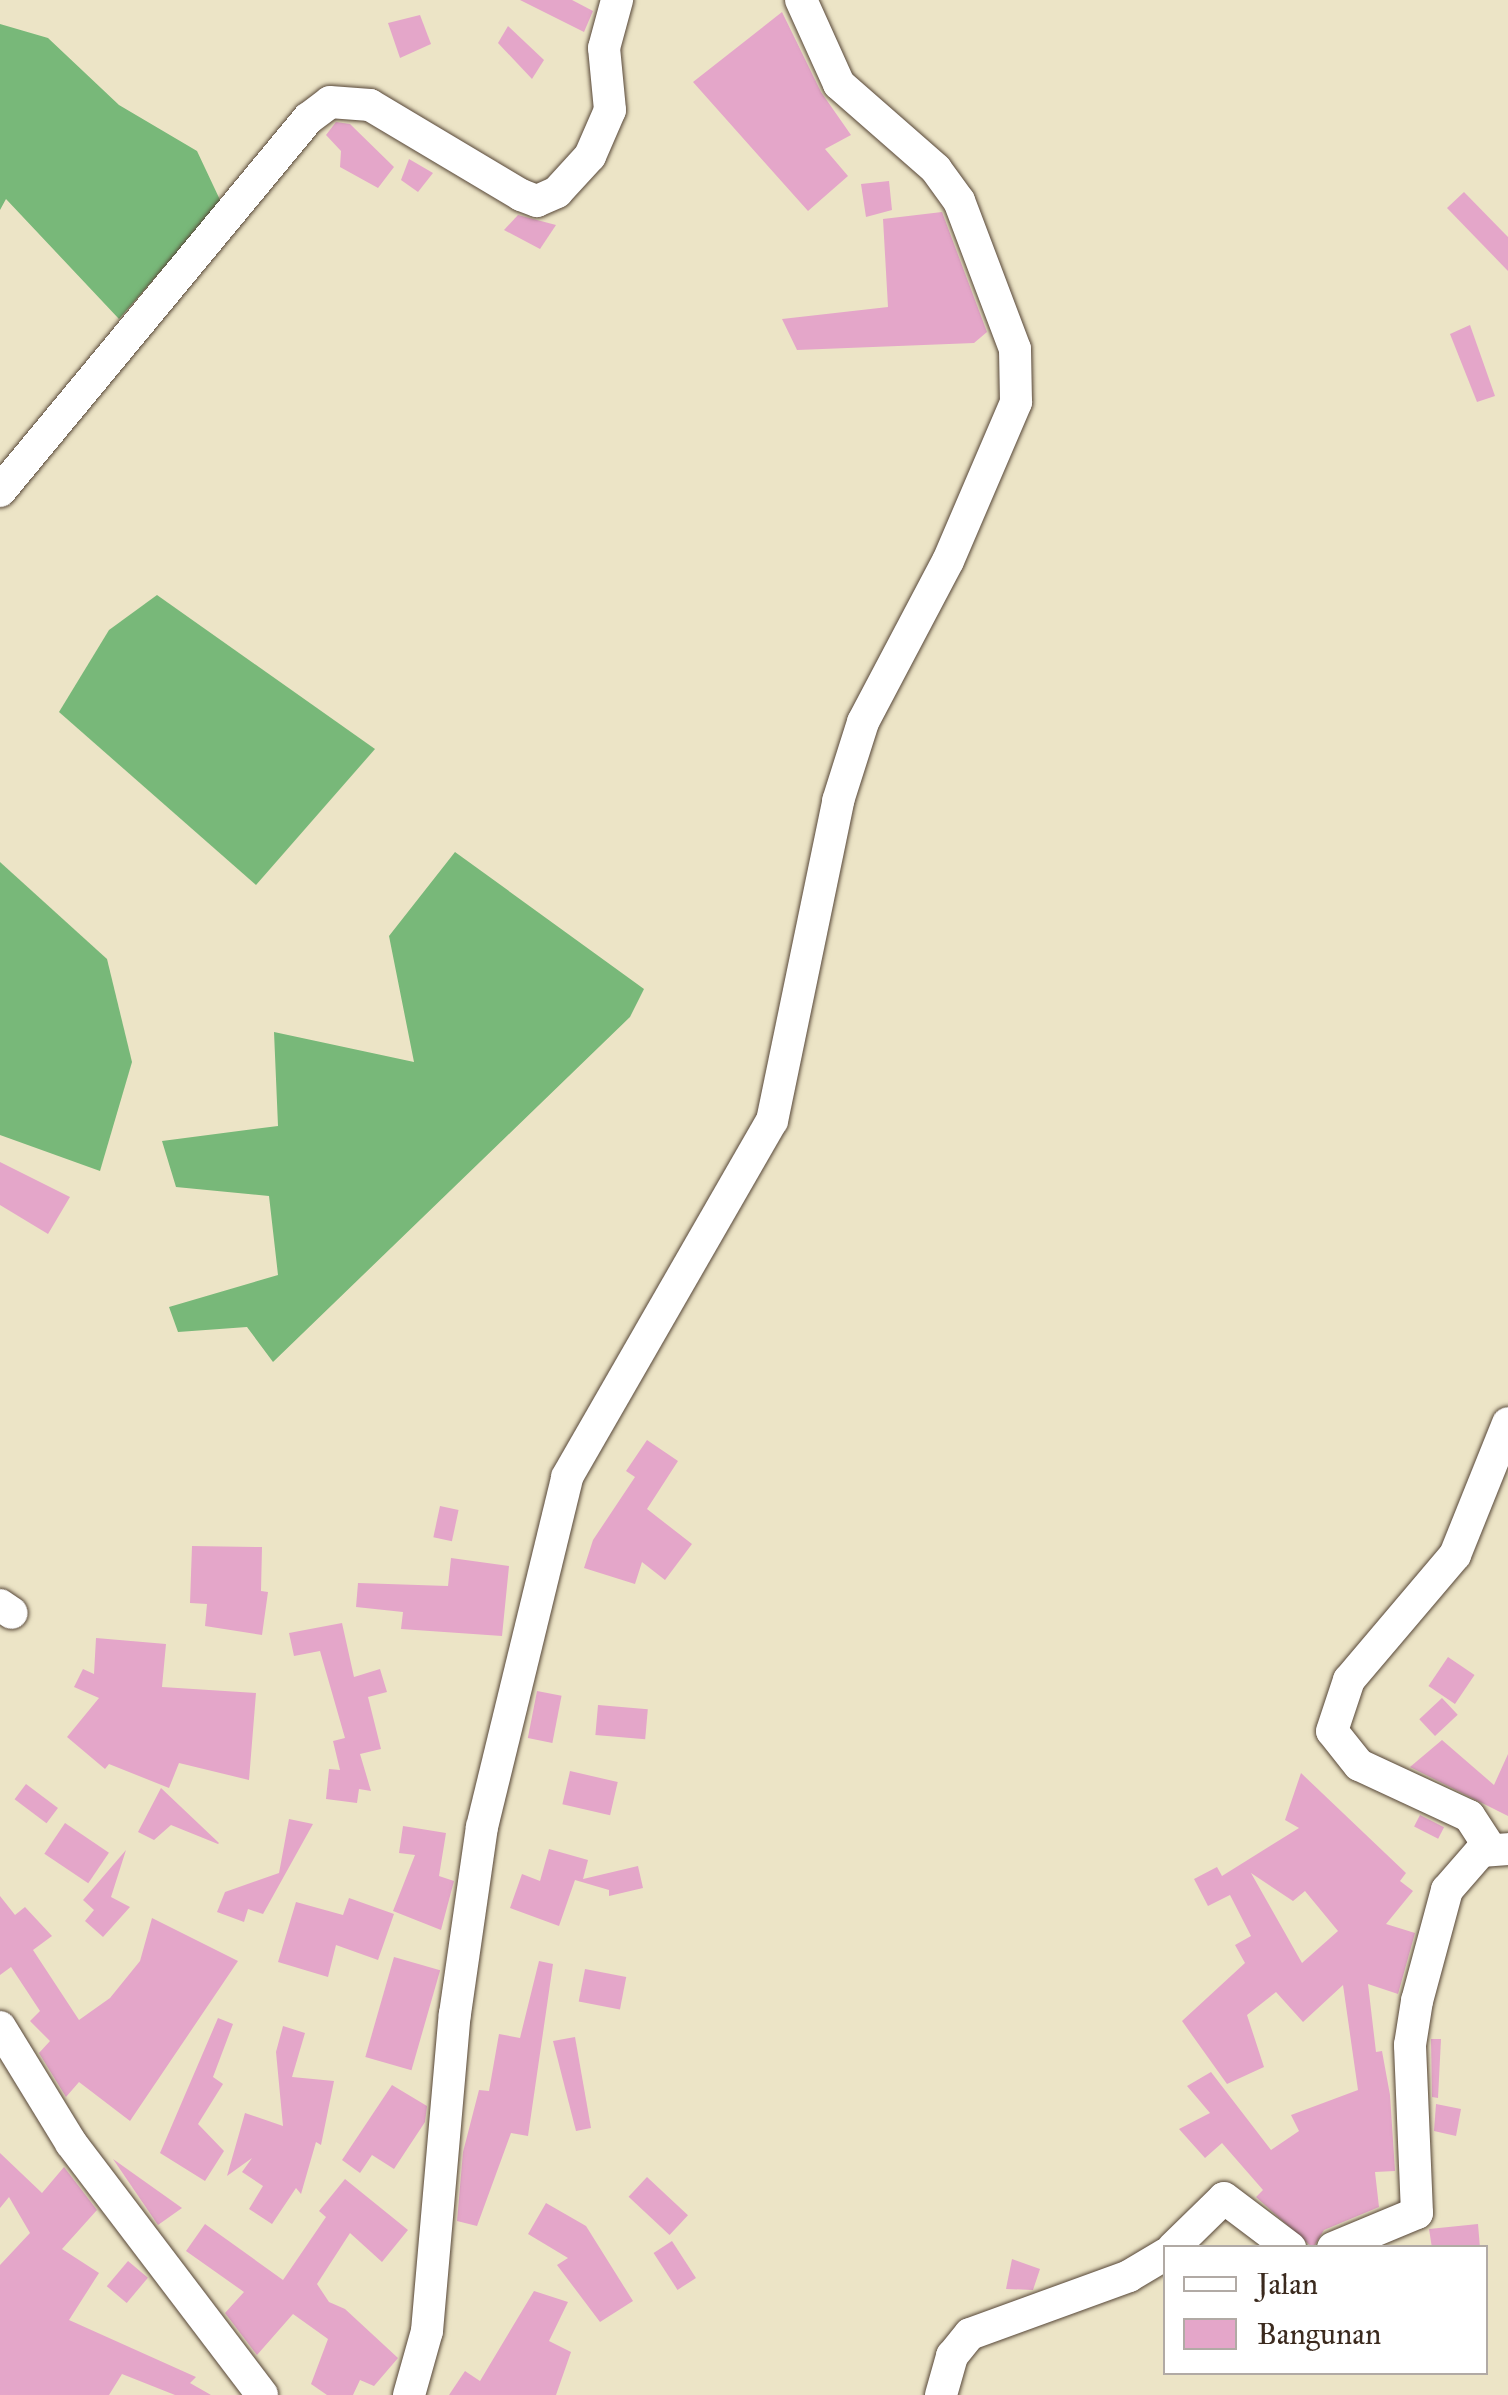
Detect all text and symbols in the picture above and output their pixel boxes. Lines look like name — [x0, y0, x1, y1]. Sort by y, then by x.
legend — [1163, 2245, 1488, 2375]
text: Jalan — [1257, 2266, 1318, 2302]
text: Bangunan — [1257, 2316, 1381, 2352]

